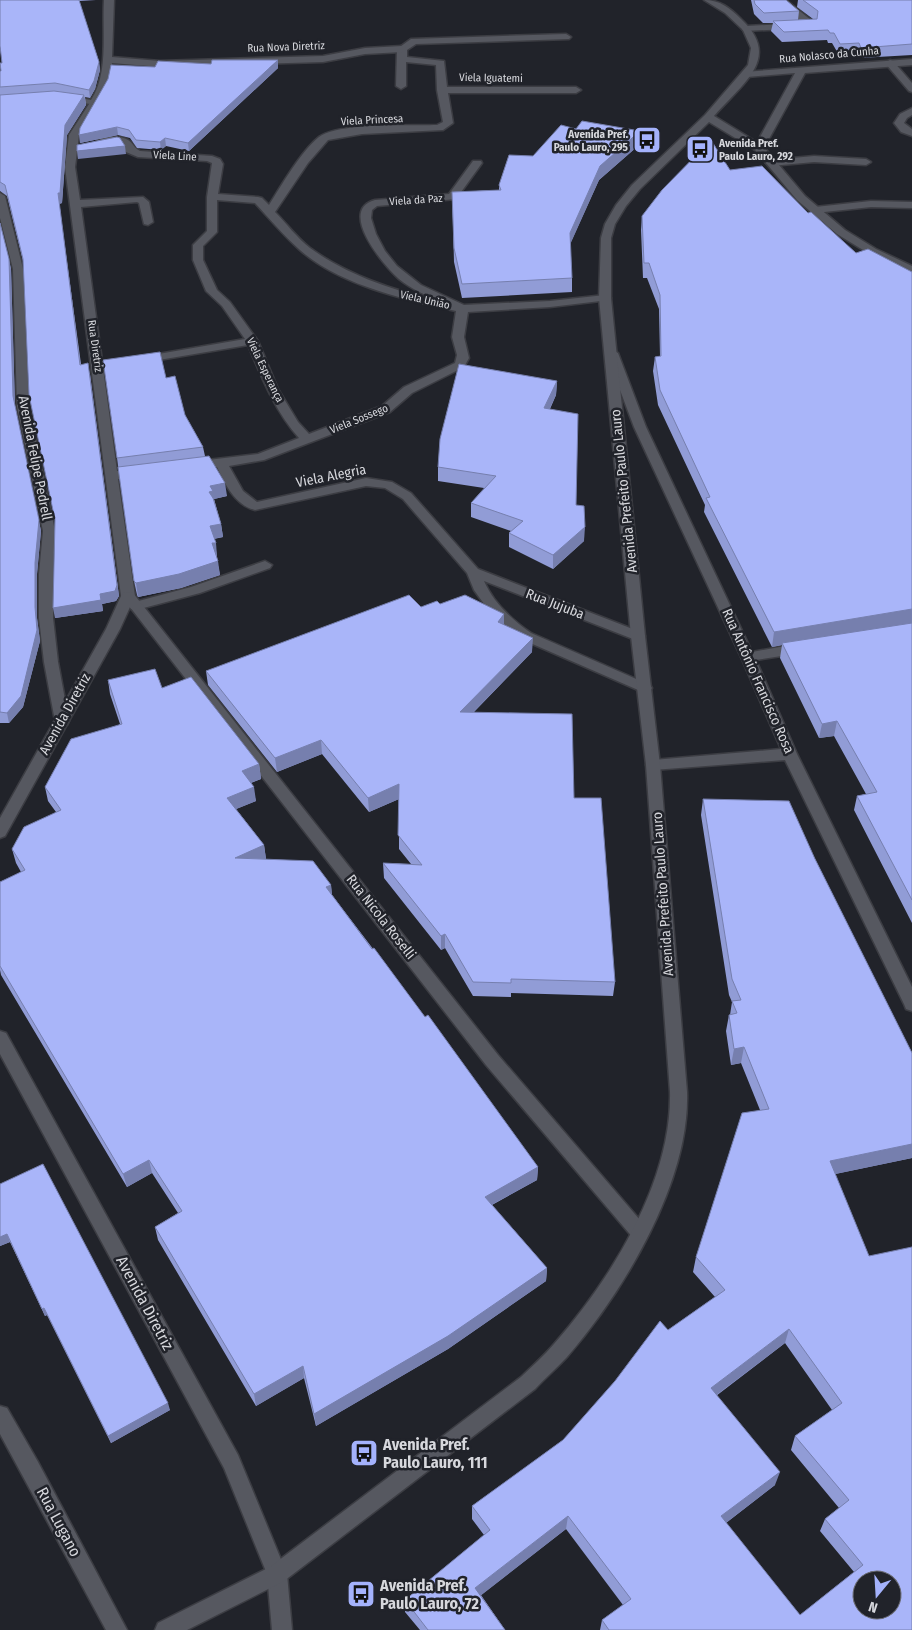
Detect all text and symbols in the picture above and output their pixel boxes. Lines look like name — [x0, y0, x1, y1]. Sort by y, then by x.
street label: Rua Nova Diretriz — [247, 39, 326, 55]
street label: Rua Nolasco da Cunha — [779, 44, 879, 66]
street label: Viela Iguatemi — [459, 71, 523, 85]
street label: Viela Princesa — [340, 112, 404, 128]
bus stop icon: Avenida Pref. Paulo Lauro, 295 — [632, 125, 662, 155]
place label: Avenida Pref. Paulo Lauro, 295 — [554, 128, 629, 154]
bus stop icon: Avenida Pref. Paulo Lauro, 292 — [685, 134, 715, 164]
place label: Avenida Pref. Paulo Lauro, 292 — [718, 137, 793, 163]
street label: Viela Line — [153, 148, 197, 164]
street label: Viela da Paz — [389, 192, 444, 208]
street label: Viela União — [399, 288, 451, 312]
street label: Rua Diretriz — [85, 319, 105, 373]
street label: Viela Esperança — [244, 336, 286, 404]
street label: Avenida Felipe Pedrell — [15, 394, 55, 522]
street label: Viela Sossego — [328, 401, 390, 437]
street label: Avenida Prefeito Paulo Lauro — [607, 408, 641, 574]
street label: Viela Alegria — [294, 461, 368, 491]
street label: Rua Jujuba — [523, 585, 587, 623]
street label: Rua Antônio Francisco Rosa — [718, 606, 798, 756]
street label: Avenida Diretriz — [36, 670, 95, 758]
street label: Avenida Prefeito Paulo Lauro — [649, 811, 677, 977]
street label: Rua Nicola Roselli — [343, 871, 419, 963]
street label: Avenida Diretriz — [112, 1253, 178, 1353]
place label: Avenida Pref. Paulo Lauro, 111 — [382, 1435, 487, 1472]
bus stop icon: Avenida Pref. Paulo Lauro, 111 — [349, 1438, 379, 1468]
street label: Rua Lugano — [33, 1484, 85, 1560]
north arrow — [852, 1570, 902, 1620]
place label: Avenida Pref. Paulo Lauro, 72 — [379, 1576, 480, 1613]
bus stop icon: Avenida Pref. Paulo Lauro, 72 — [346, 1579, 376, 1609]
text: N — [867, 1598, 880, 1616]

